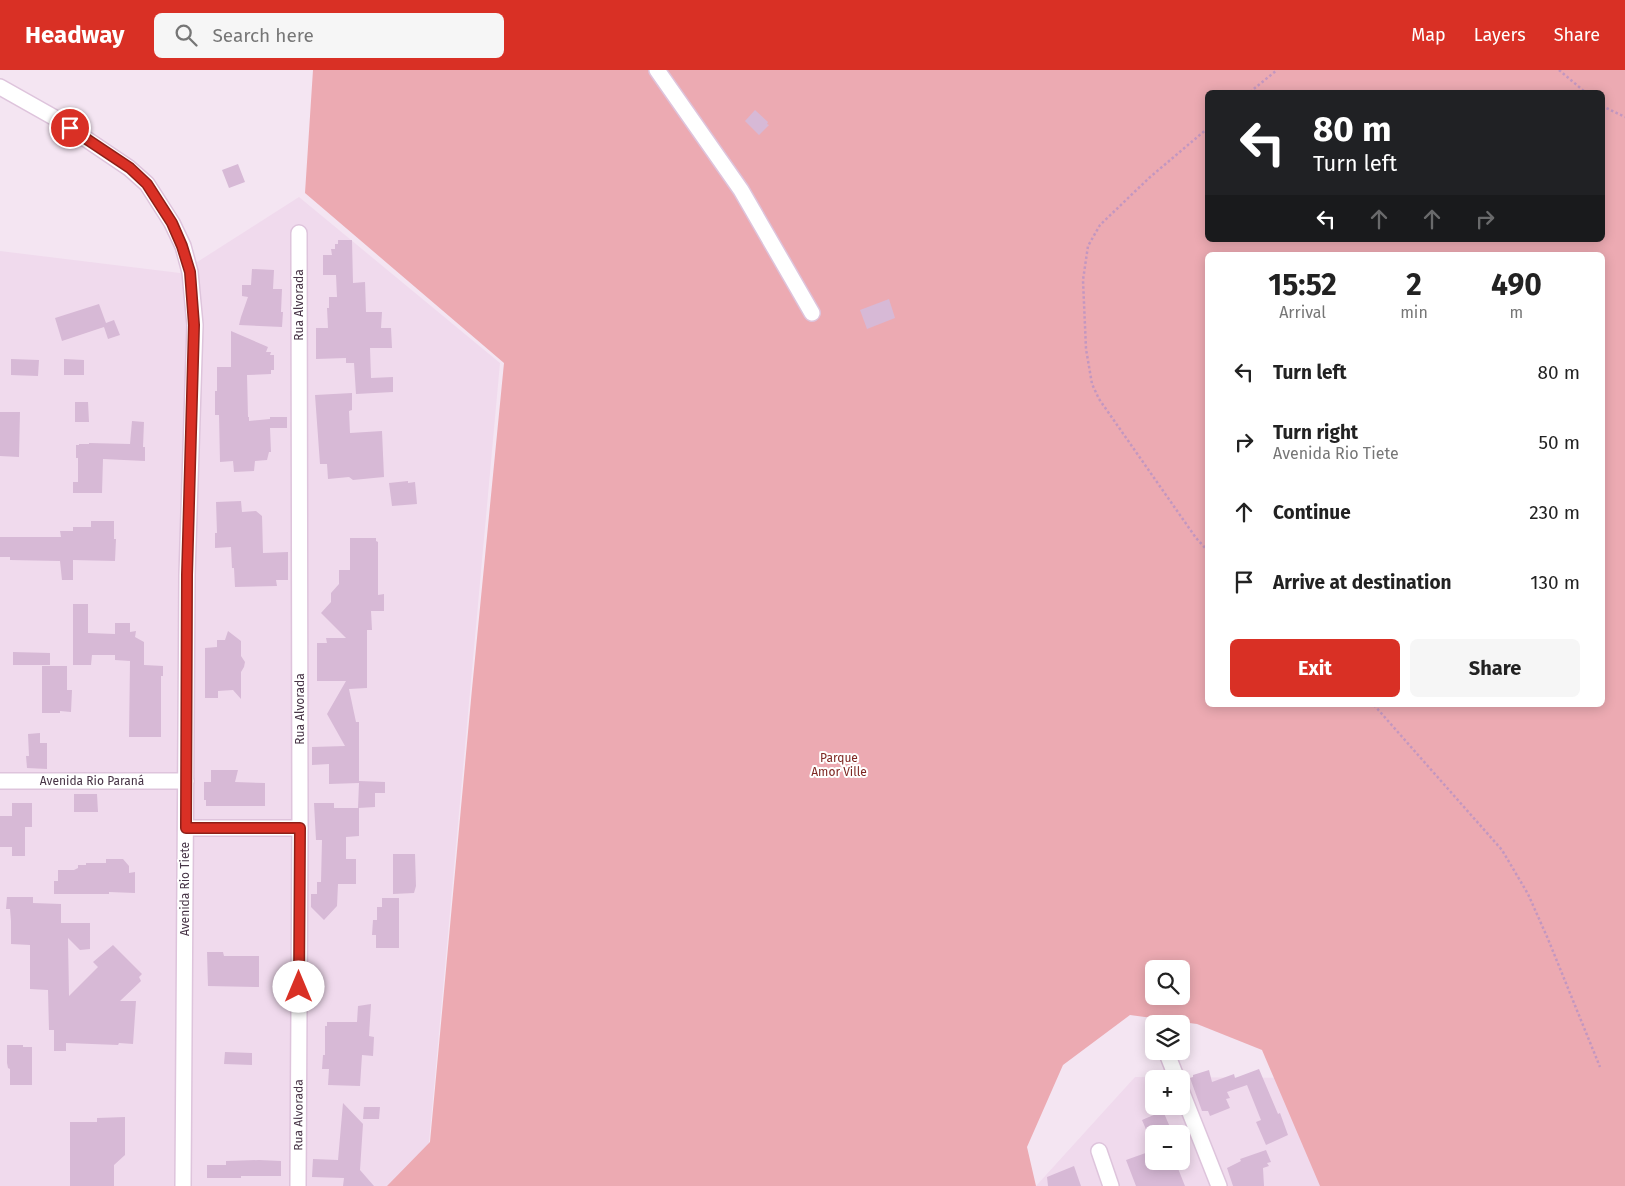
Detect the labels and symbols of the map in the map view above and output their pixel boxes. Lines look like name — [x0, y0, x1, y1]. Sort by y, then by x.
pin — [49, 107, 91, 149]
street label: Rua Alvorada — [292, 269, 306, 341]
street label: Rua Alvorada — [293, 673, 307, 745]
park label: Parque Amor Ville — [811, 751, 867, 779]
street label: Avenida Rio Paraná — [40, 774, 144, 788]
street label: Avenida Rio Tiete — [178, 842, 192, 936]
position arrow — [272, 960, 324, 1012]
street label: Rua Alvorada — [291, 1079, 306, 1151]

